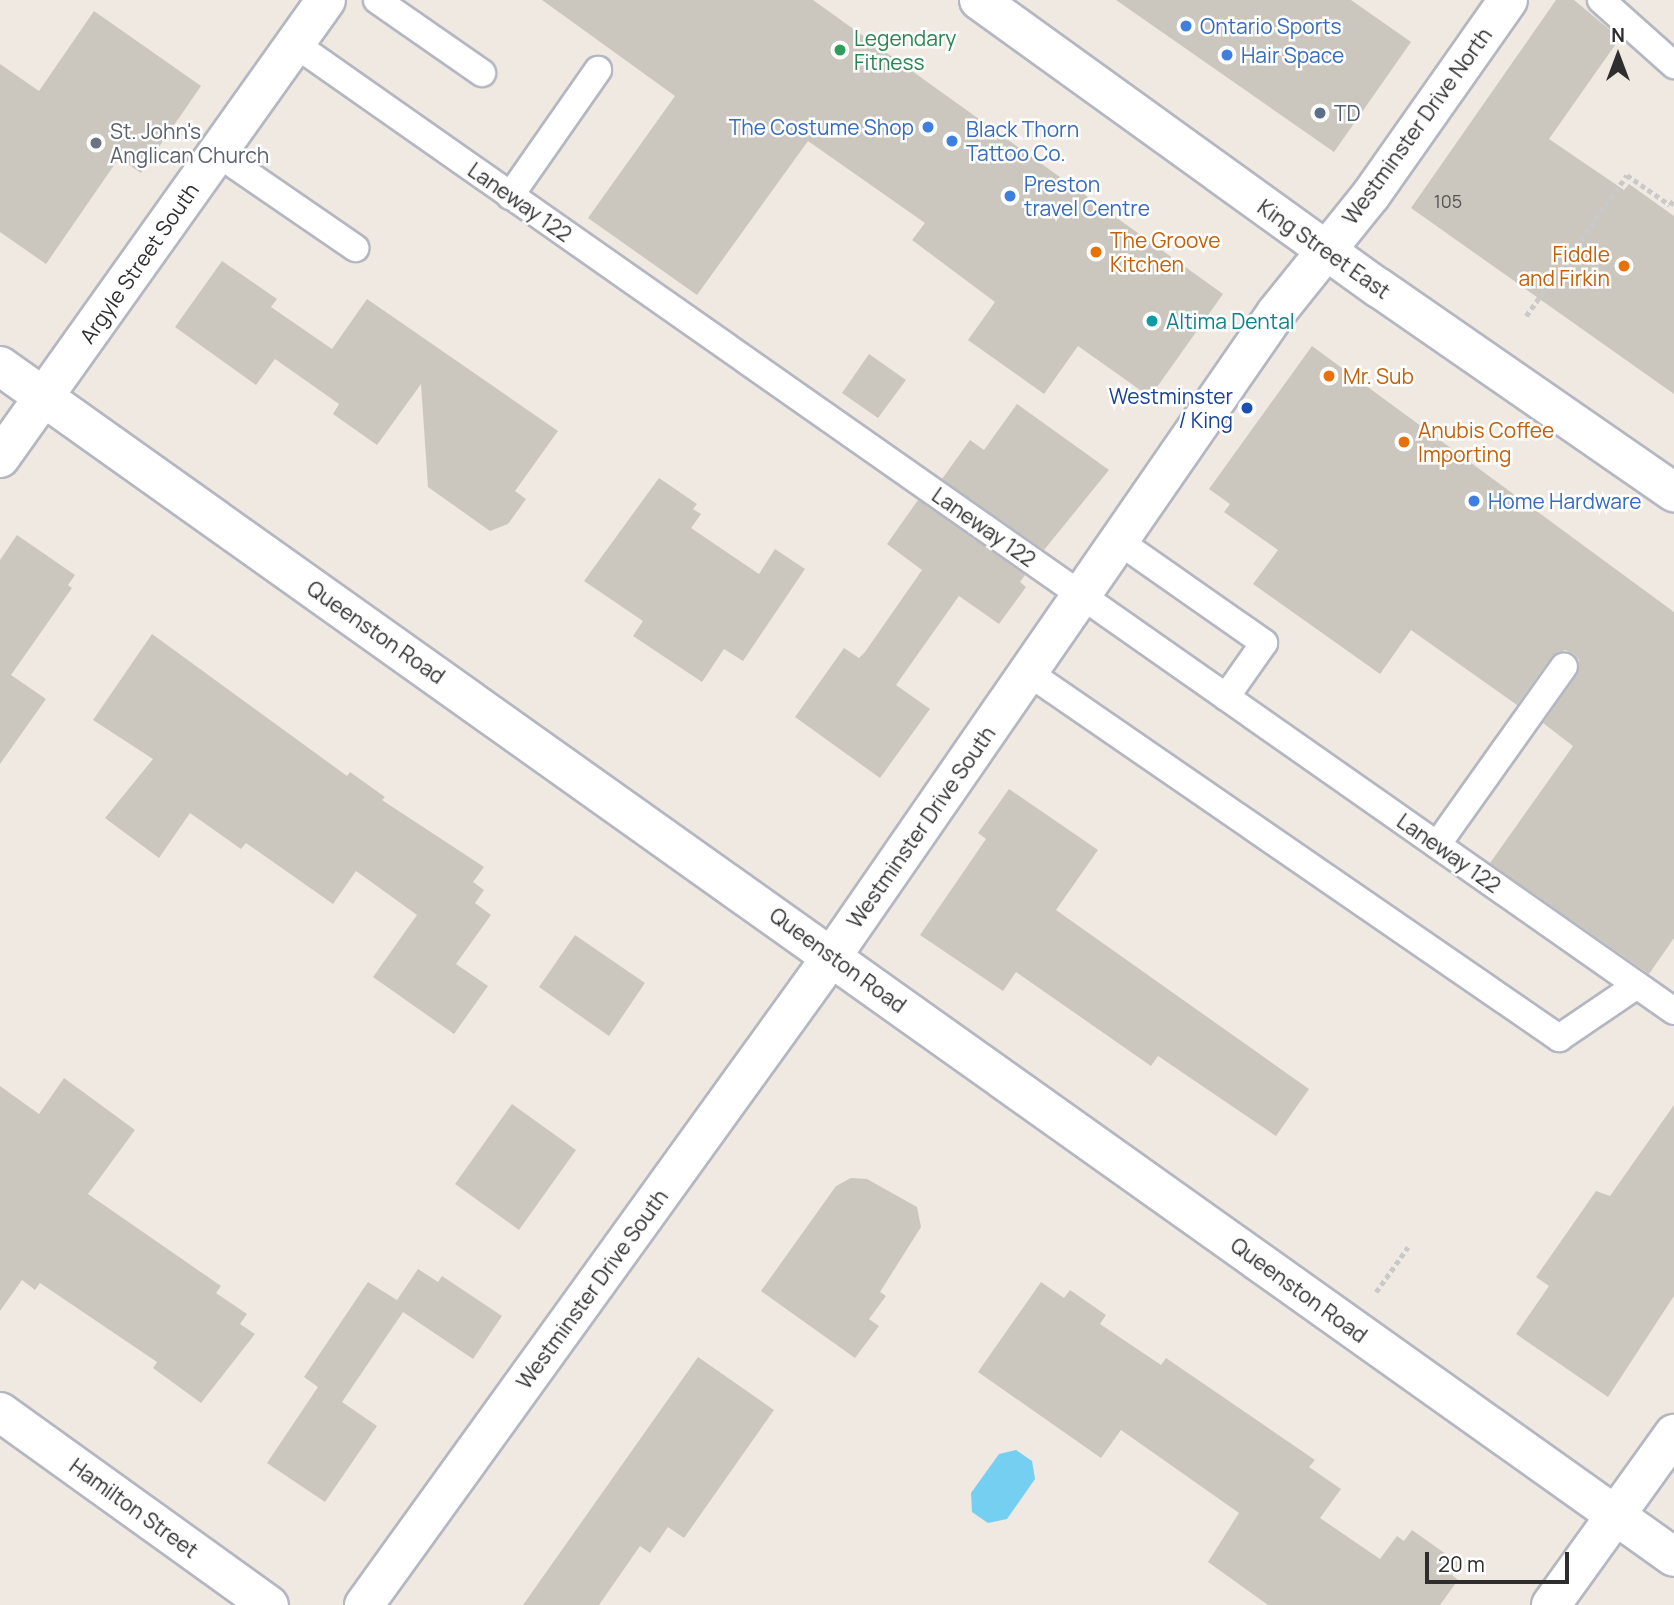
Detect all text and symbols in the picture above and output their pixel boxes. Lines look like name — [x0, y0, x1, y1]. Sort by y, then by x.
place label: Ontario Sports — [1200, 13, 1342, 39]
marker: Ontario Sports — [1178, 18, 1194, 34]
north arrow — [1583, 21, 1653, 91]
text: N — [1611, 22, 1625, 48]
street label: Westminster Drive North — [1337, 23, 1497, 229]
place label: Legendary Fitness — [854, 25, 956, 75]
marker: Legendary Fitness — [832, 42, 848, 58]
place label: Hair Space — [1241, 42, 1344, 68]
marker: Hair Space — [1219, 47, 1235, 63]
place label: TD — [1334, 100, 1361, 126]
marker: TD — [1312, 105, 1328, 121]
place label: The Costume Shop — [729, 114, 914, 140]
place label: Black Thorn Tattoo Co. — [966, 116, 1079, 166]
place label: St. John's Anglican Church — [110, 118, 269, 168]
marker: The Costume Shop — [920, 119, 936, 135]
marker: Black Thorn Tattoo Co. — [944, 133, 960, 149]
marker: St. John's Anglican Church — [88, 135, 104, 151]
street label: Laneway 122 — [463, 157, 577, 247]
place label: Preston travel Centre — [1024, 171, 1150, 221]
street label: Argyle Street South — [74, 178, 204, 348]
marker: Preston travel Centre — [1002, 188, 1018, 204]
house number: 105 — [1434, 190, 1462, 212]
street label: King Street East — [1253, 194, 1395, 304]
place label: The Groove Kitchen — [1110, 227, 1221, 277]
place label: Fiddle and Firkin — [1518, 241, 1610, 291]
marker: The Groove Kitchen — [1088, 244, 1104, 260]
marker: Fiddle and Firkin — [1616, 258, 1632, 274]
place label: Altima Dental — [1166, 308, 1295, 334]
marker: Altima Dental — [1144, 313, 1160, 329]
place label: Mr. Sub — [1343, 363, 1414, 389]
marker: Mr. Sub — [1321, 368, 1337, 384]
place label: Westminster / King — [1109, 383, 1233, 433]
marker: Westminster / King — [1239, 400, 1255, 416]
place label: Anubis Coffee Importing — [1418, 417, 1554, 467]
marker: Anubis Coffee Importing — [1396, 434, 1412, 450]
street label: Laneway 122 — [927, 482, 1041, 572]
place label: Home Hardware — [1488, 488, 1642, 514]
marker: Home Hardware — [1466, 493, 1482, 509]
street label: Queenston Road — [302, 575, 450, 689]
street label: Westminster Drive South — [842, 721, 1000, 933]
street label: Laneway 122 — [1392, 808, 1506, 898]
street label: Queenston Road — [765, 902, 911, 1018]
street label: Westminster Drive South — [511, 1184, 673, 1394]
street label: Queenston Road — [1226, 1232, 1372, 1348]
street label: Hamilton Street — [65, 1453, 203, 1563]
scale bar — [1429, 1538, 1572, 1582]
text: 20 m — [1438, 1550, 1485, 1578]

